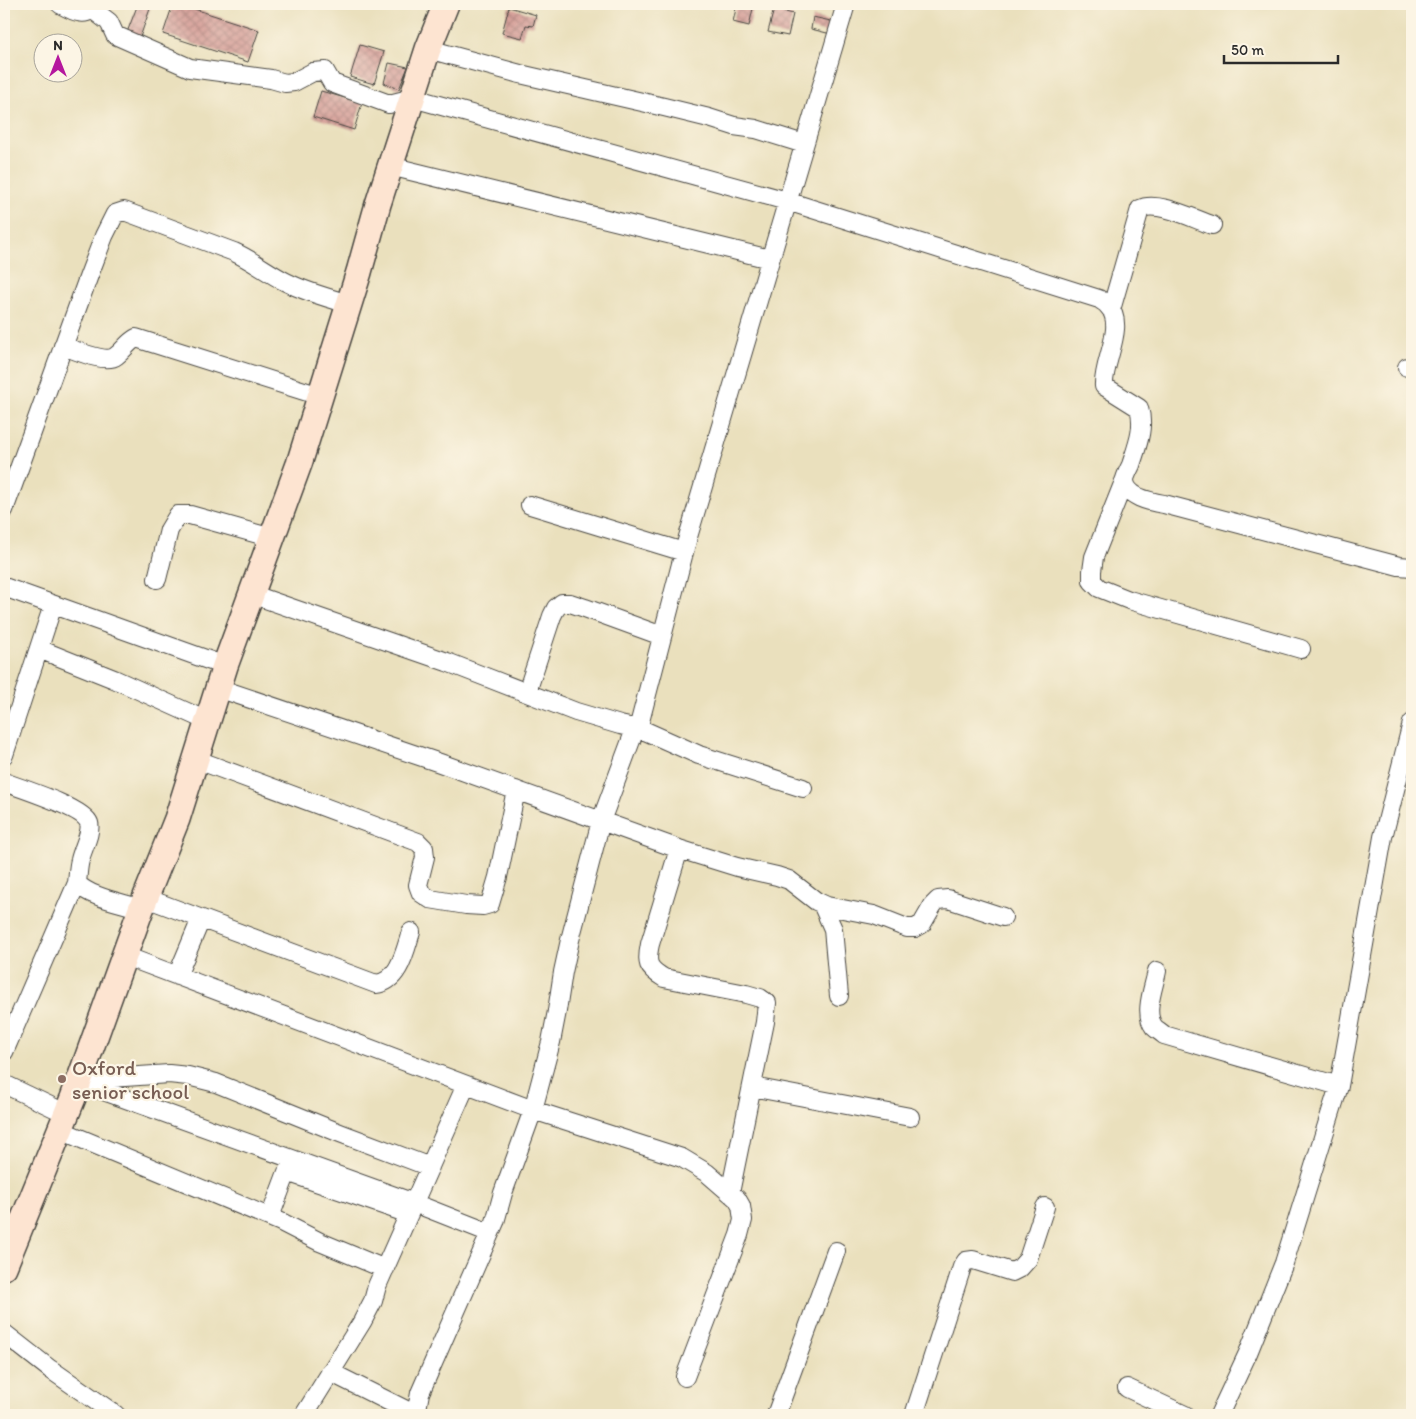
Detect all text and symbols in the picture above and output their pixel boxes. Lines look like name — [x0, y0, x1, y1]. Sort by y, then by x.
north arrow — [32, 32, 82, 82]
scale bar — [1224, 32, 1337, 64]
text: N — [53, 37, 63, 54]
text: 50 m — [1231, 41, 1264, 59]
place label: Oxford senior school — [72, 1055, 189, 1104]
marker: Oxford senior school — [56, 1073, 68, 1085]

